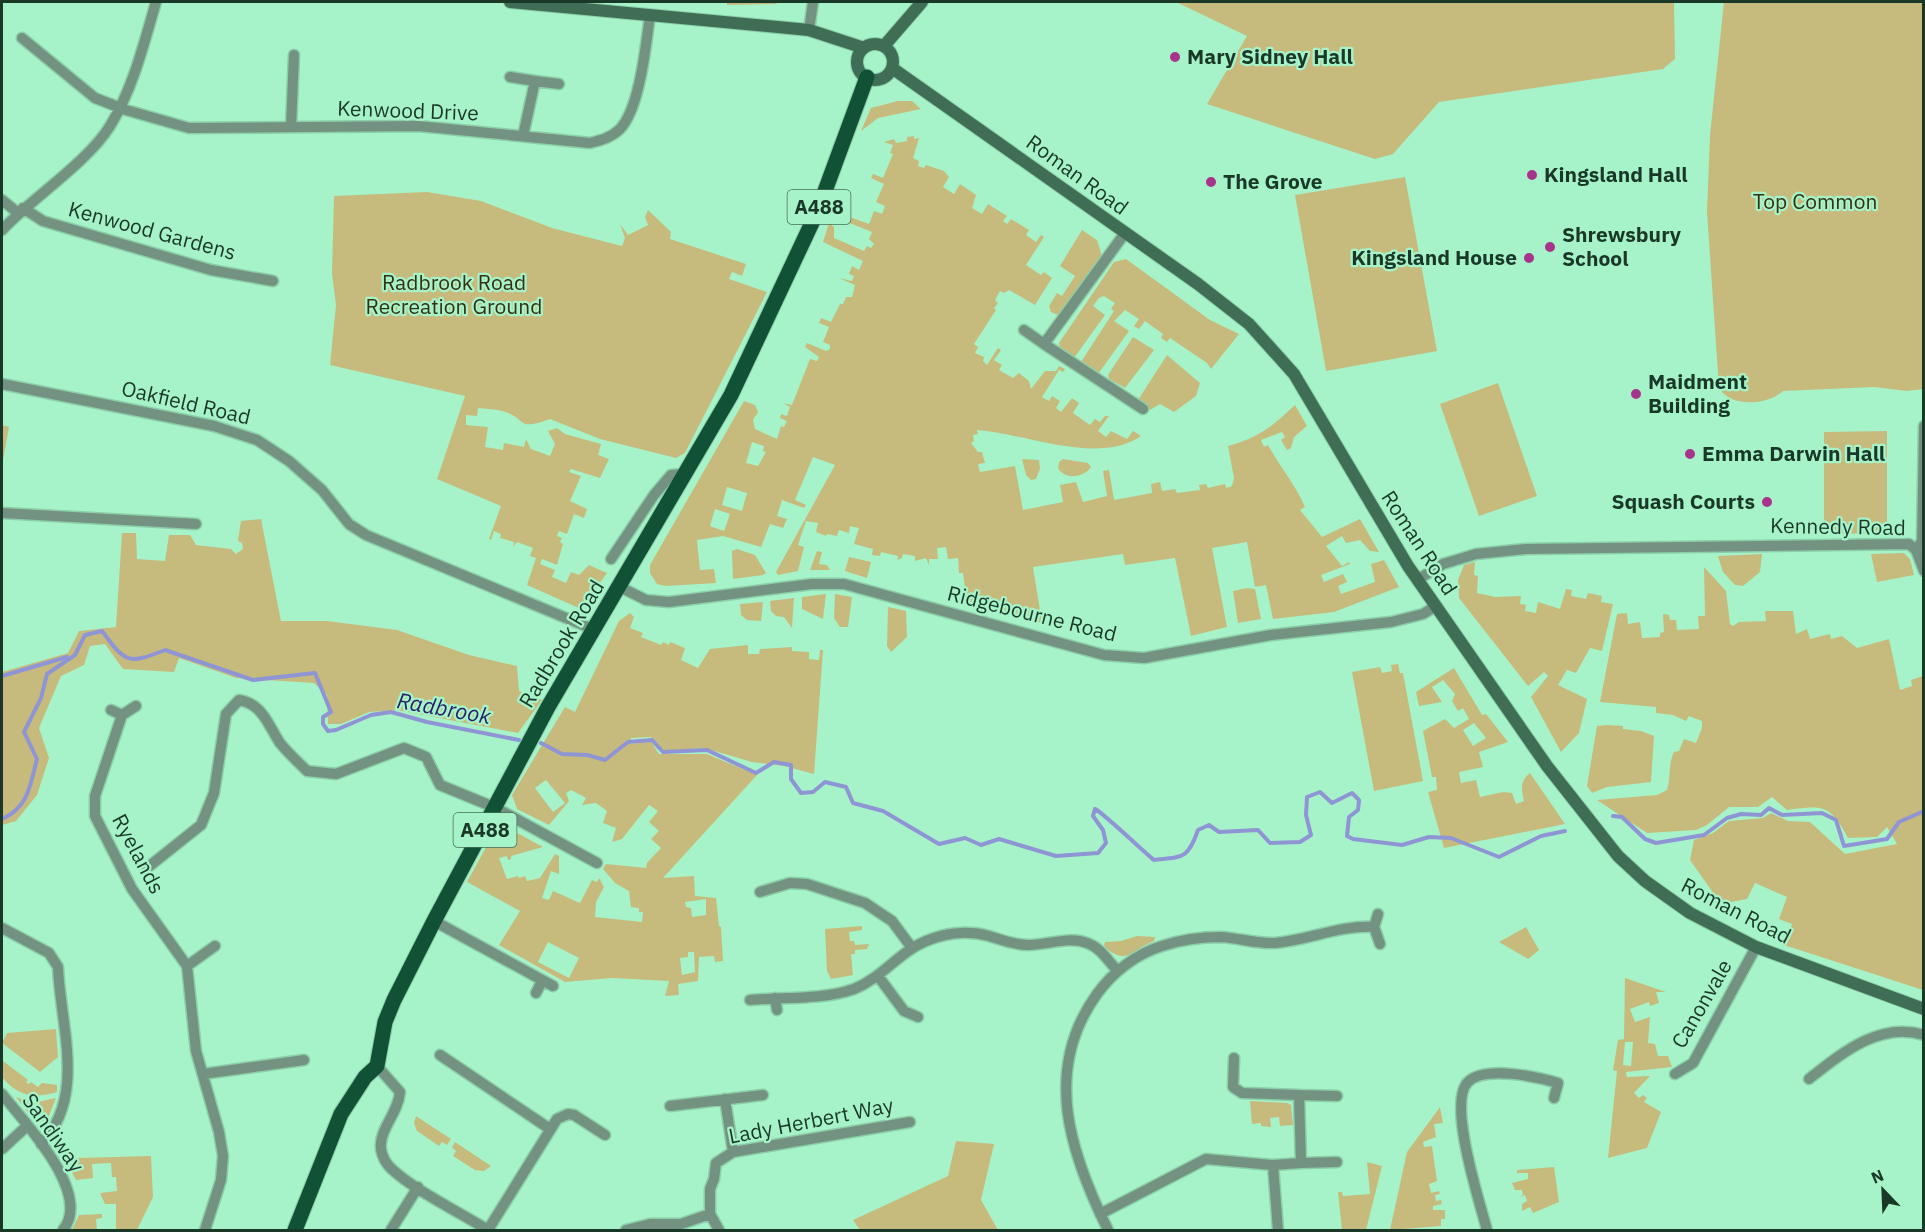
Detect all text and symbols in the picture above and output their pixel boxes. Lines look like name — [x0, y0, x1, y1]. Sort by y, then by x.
place label: Mary Sidney Hall — [1187, 42, 1353, 70]
marker: Mary Sidney Hall — [1168, 50, 1182, 64]
street label: Kenwood Drive — [337, 94, 479, 126]
street label: Roman Road — [1021, 128, 1134, 221]
place label: Kingsland Hall — [1544, 160, 1688, 188]
place label: The Grove — [1223, 167, 1323, 195]
marker: Kingsland Hall — [1525, 168, 1539, 182]
marker: The Grove — [1204, 175, 1218, 189]
park label: Top Common — [1753, 187, 1877, 215]
road number: A488 — [788, 190, 850, 224]
street label: Kenwood Gardens — [66, 194, 239, 266]
place label: Shrewsbury School — [1562, 220, 1682, 272]
marker: Shrewsbury School — [1543, 240, 1557, 254]
place label: Kingsland House — [1351, 243, 1517, 271]
marker: Kingsland House — [1522, 251, 1536, 265]
park label: Radbrook Road Recreation Ground — [366, 268, 542, 320]
place label: Maidment Building — [1648, 367, 1747, 419]
street label: Oakfield Road — [119, 374, 254, 430]
marker: Maidment Building — [1629, 387, 1643, 401]
place label: Emma Darwin Hall — [1702, 439, 1885, 467]
marker: Emma Darwin Hall — [1683, 447, 1697, 461]
street label: Roman Road — [1376, 485, 1464, 600]
place label: Squash Courts — [1611, 487, 1755, 515]
marker: Squash Courts — [1760, 495, 1774, 509]
street label: Kennedy Road — [1770, 511, 1906, 541]
street label: Radbrook Road — [512, 574, 610, 713]
street label: Ridgebourne Road — [945, 578, 1120, 648]
water label: Radbrook — [395, 685, 494, 730]
street label: Ryelands — [106, 809, 172, 898]
road number: A488 — [454, 813, 516, 847]
street label: Roman Road — [1677, 870, 1796, 950]
street label: Canonvale — [1664, 954, 1738, 1053]
street label: Sandiway — [16, 1087, 91, 1178]
street label: Lady Herbert Way — [726, 1090, 896, 1150]
north arrow — [1853, 1160, 1913, 1220]
text: N — [1868, 1165, 1886, 1188]

